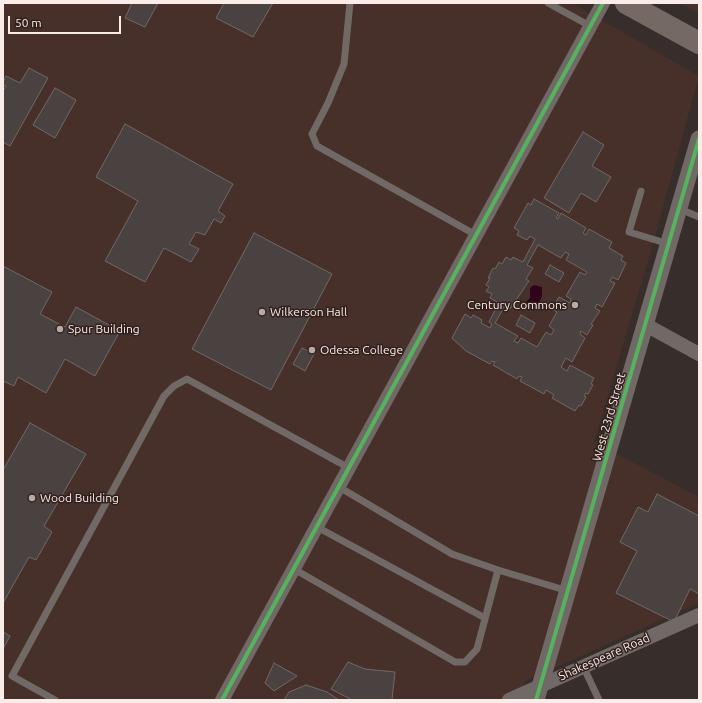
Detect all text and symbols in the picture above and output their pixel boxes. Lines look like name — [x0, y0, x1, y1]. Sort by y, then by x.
scale bar — [10, 8, 123, 34]
text: 50 m — [15, 16, 42, 29]
place label: Century Commons — [467, 298, 567, 312]
marker: Century Commons — [570, 300, 580, 310]
place label: Wilkerson Hall — [270, 305, 347, 319]
marker: Wilkerson Hall — [257, 307, 267, 317]
place label: Spur Building — [68, 322, 140, 336]
marker: Spur Building — [55, 324, 65, 334]
place label: Odessa College — [320, 343, 403, 357]
marker: Odessa College — [307, 345, 317, 355]
street label: West 23rd Street — [589, 371, 629, 463]
place label: Wood Building — [40, 491, 119, 505]
marker: Wood Building — [27, 493, 37, 503]
street label: Shakespeare Road — [556, 630, 652, 684]

